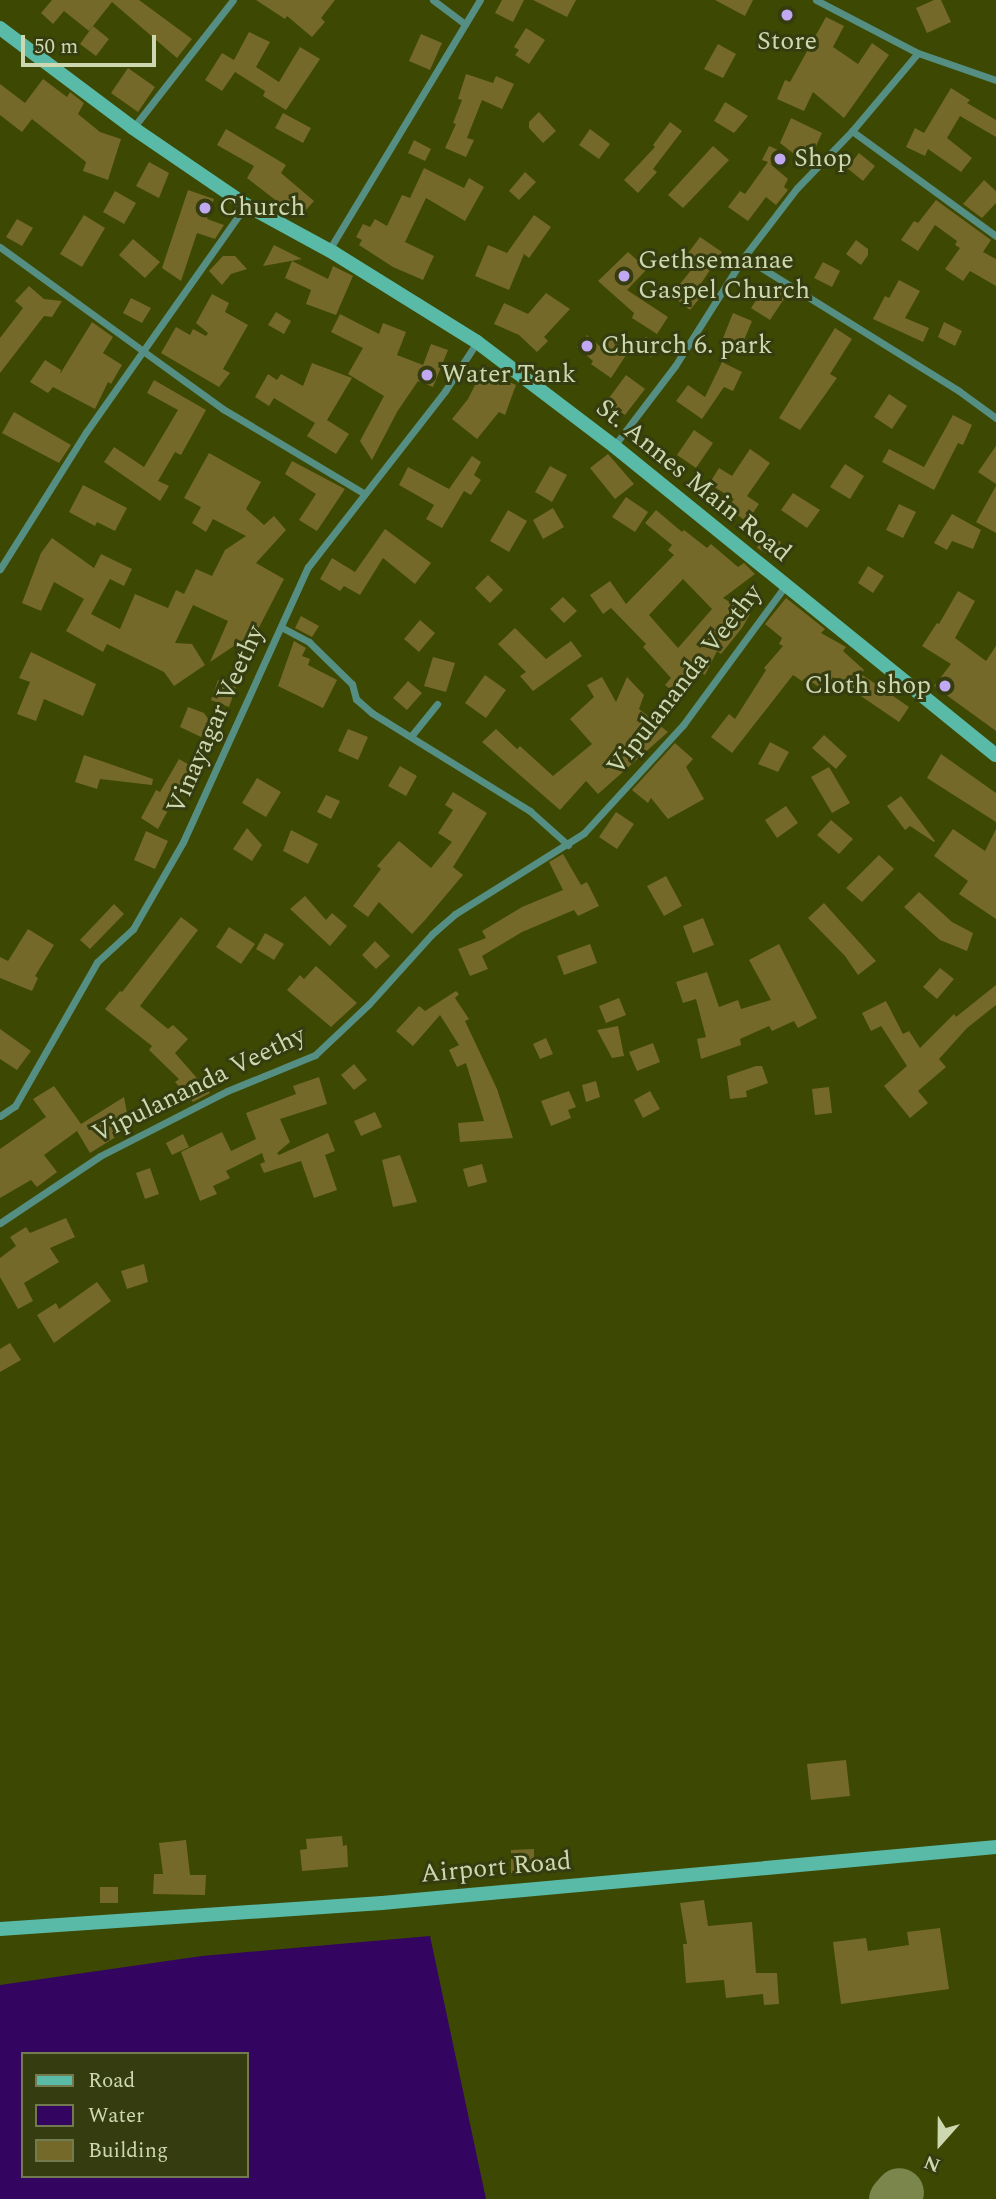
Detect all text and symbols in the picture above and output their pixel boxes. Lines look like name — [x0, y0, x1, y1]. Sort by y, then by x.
marker: Store — [779, 7, 795, 23]
scale bar — [24, 21, 159, 65]
place label: Store — [757, 26, 817, 58]
text: 50 m — [34, 31, 78, 63]
place label: Shop — [794, 143, 852, 175]
marker: Shop — [772, 151, 788, 167]
place label: Church — [219, 192, 306, 224]
marker: Church — [197, 200, 213, 216]
place label: Gethsemanae Gaspel Church — [638, 245, 810, 306]
marker: Gethsemanae Gaspel Church — [616, 268, 632, 284]
place label: Church 6. park — [601, 330, 772, 362]
marker: Church 6. park — [579, 338, 595, 354]
place label: Water Tank — [441, 359, 576, 391]
marker: Water Tank — [419, 367, 435, 383]
street label: St. Annes Main Road — [589, 393, 797, 569]
street label: Vipulananda Veethy — [601, 578, 769, 782]
street label: Vinayagar Veethy — [160, 621, 272, 819]
place label: Cloth shop — [804, 670, 931, 702]
marker: Cloth shop — [937, 678, 953, 694]
street label: Vipulananda Veethy — [87, 1020, 311, 1150]
street label: Airport Road — [419, 1846, 573, 1890]
legend — [21, 2052, 248, 2178]
text: Road — [88, 2065, 135, 2097]
text: Water — [88, 2100, 144, 2132]
north arrow — [905, 2108, 975, 2178]
text: Building — [88, 2135, 168, 2167]
text: N — [920, 2147, 945, 2179]

